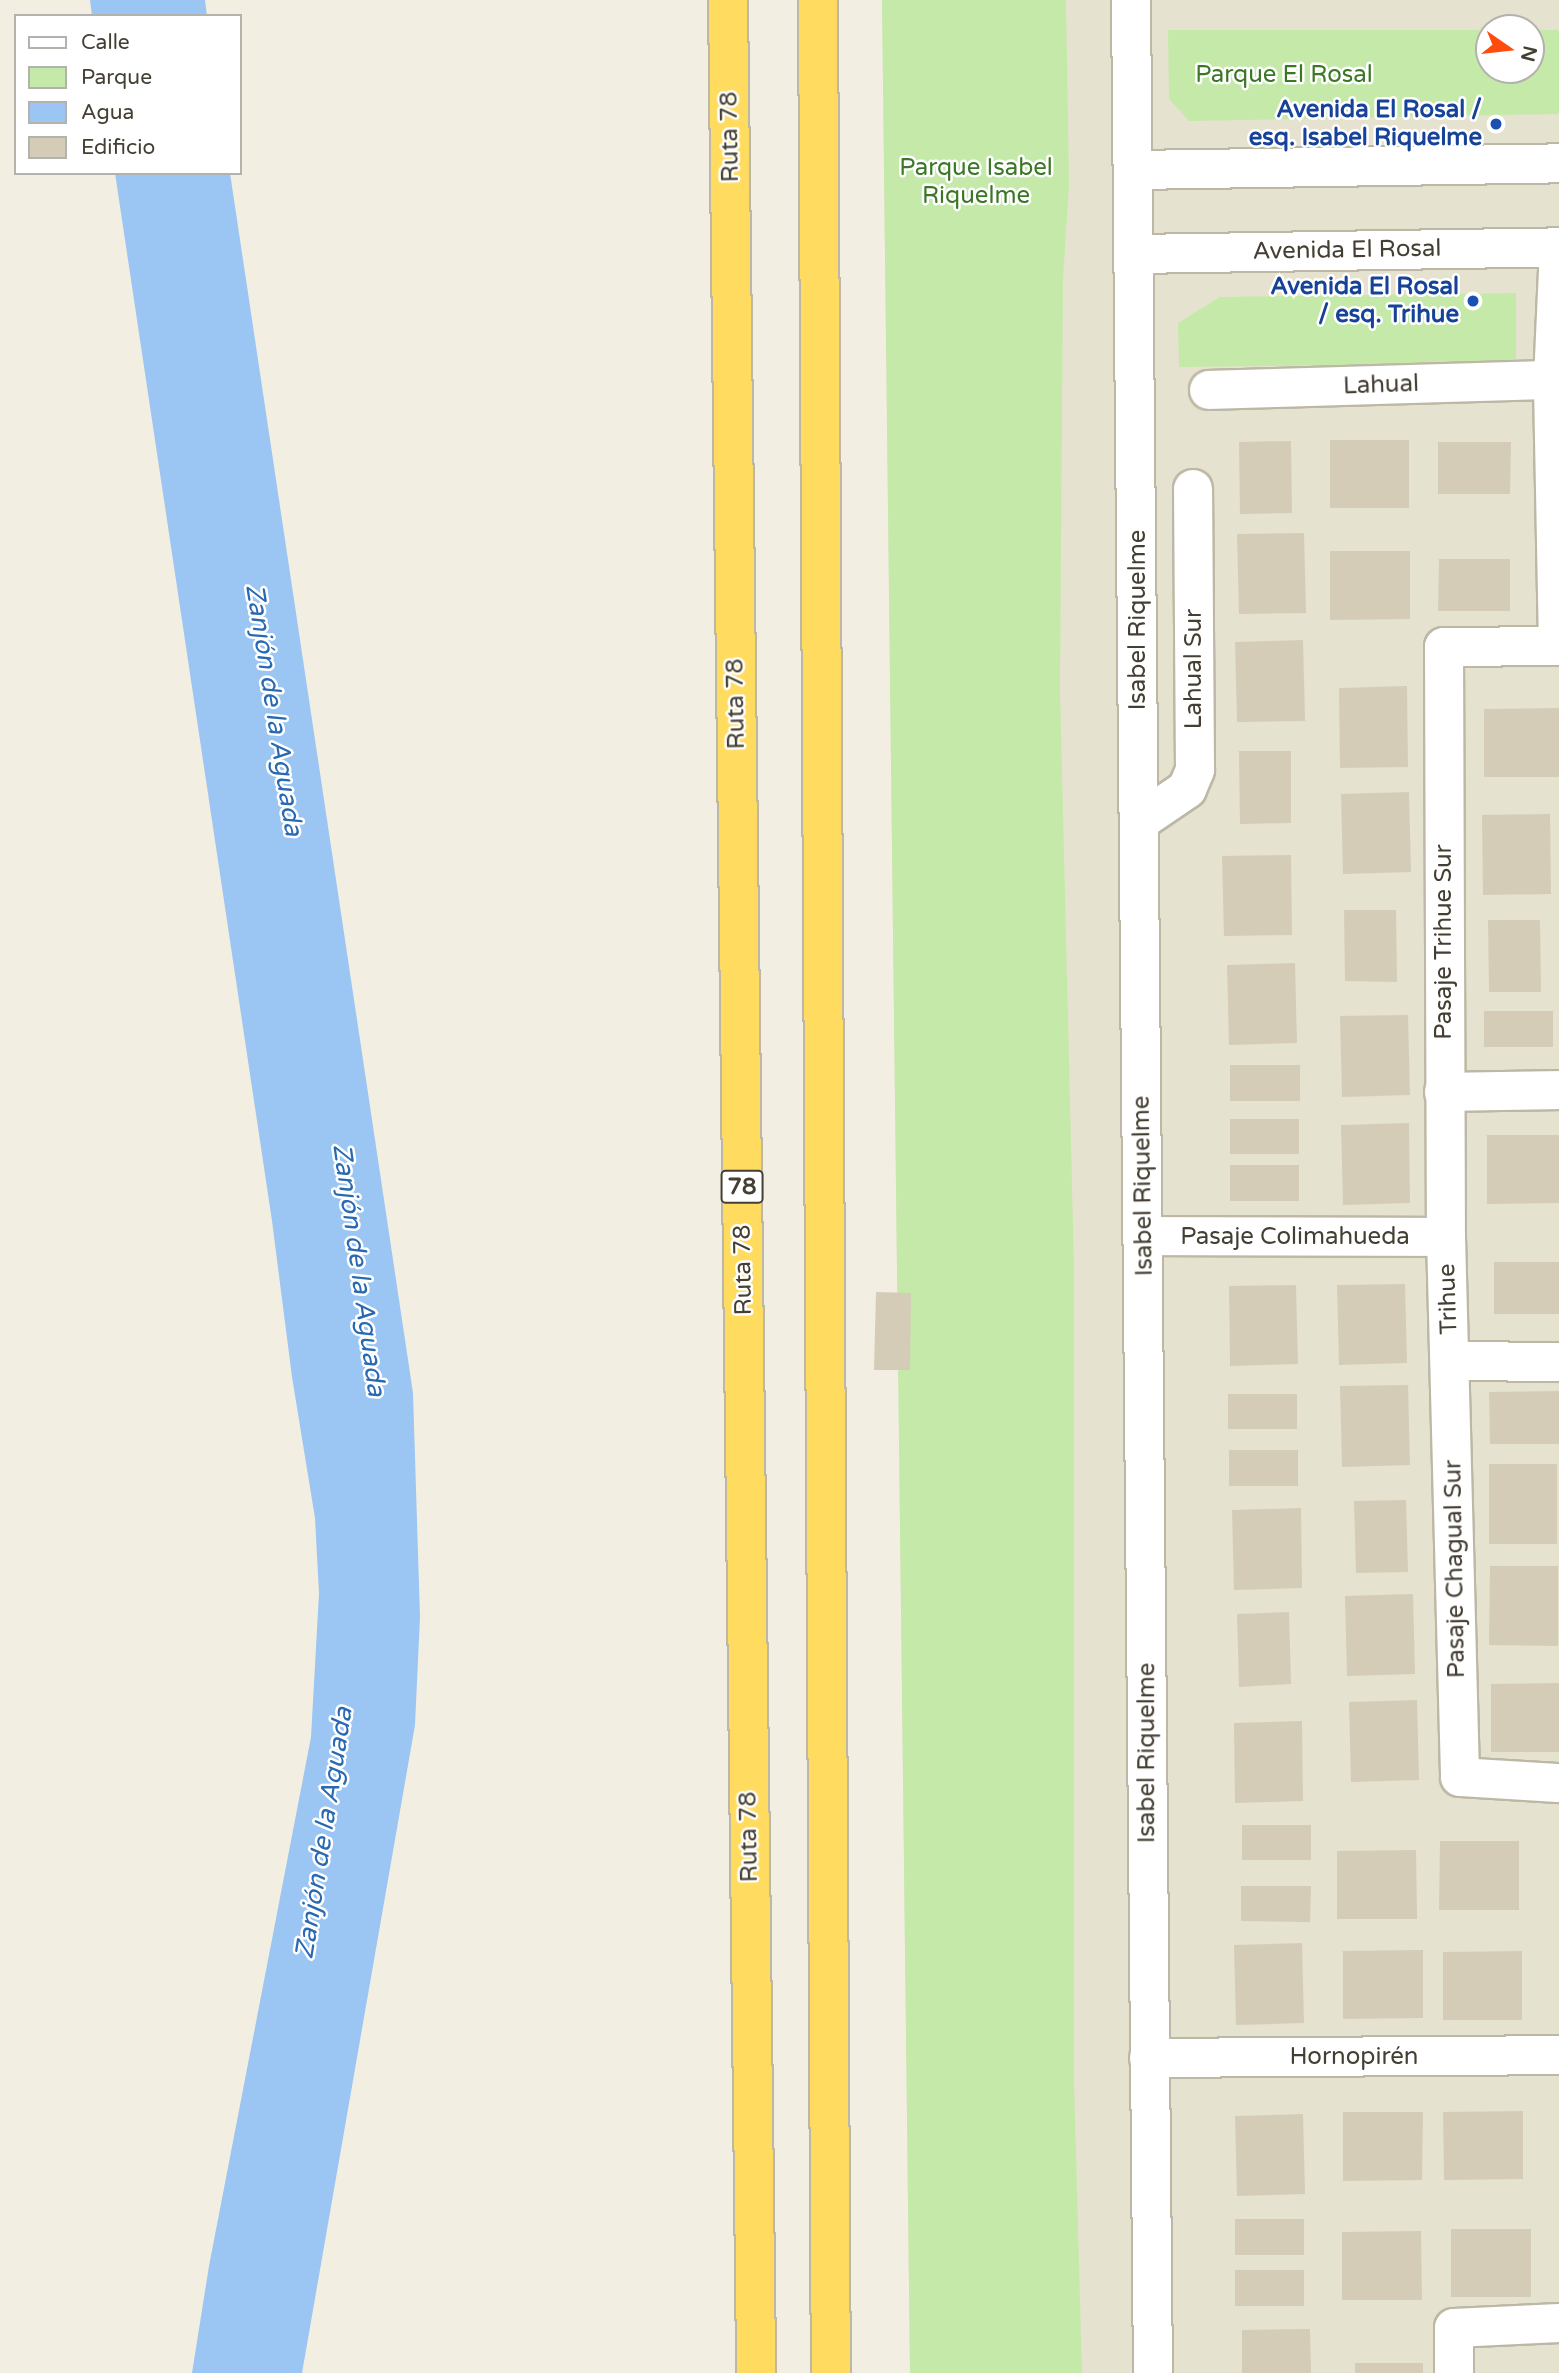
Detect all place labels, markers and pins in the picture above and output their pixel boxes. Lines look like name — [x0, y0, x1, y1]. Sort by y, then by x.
place label: Avenida El Rosal / esq. Isabel Riquelme — [1249, 96, 1482, 152]
marker: Avenida El Rosal / esq. Isabel Riquelme — [1488, 116, 1504, 132]
place label: Avenida El Rosal / esq. Trihue — [1270, 273, 1459, 329]
marker: Avenida El Rosal / esq. Trihue — [1465, 293, 1481, 309]

